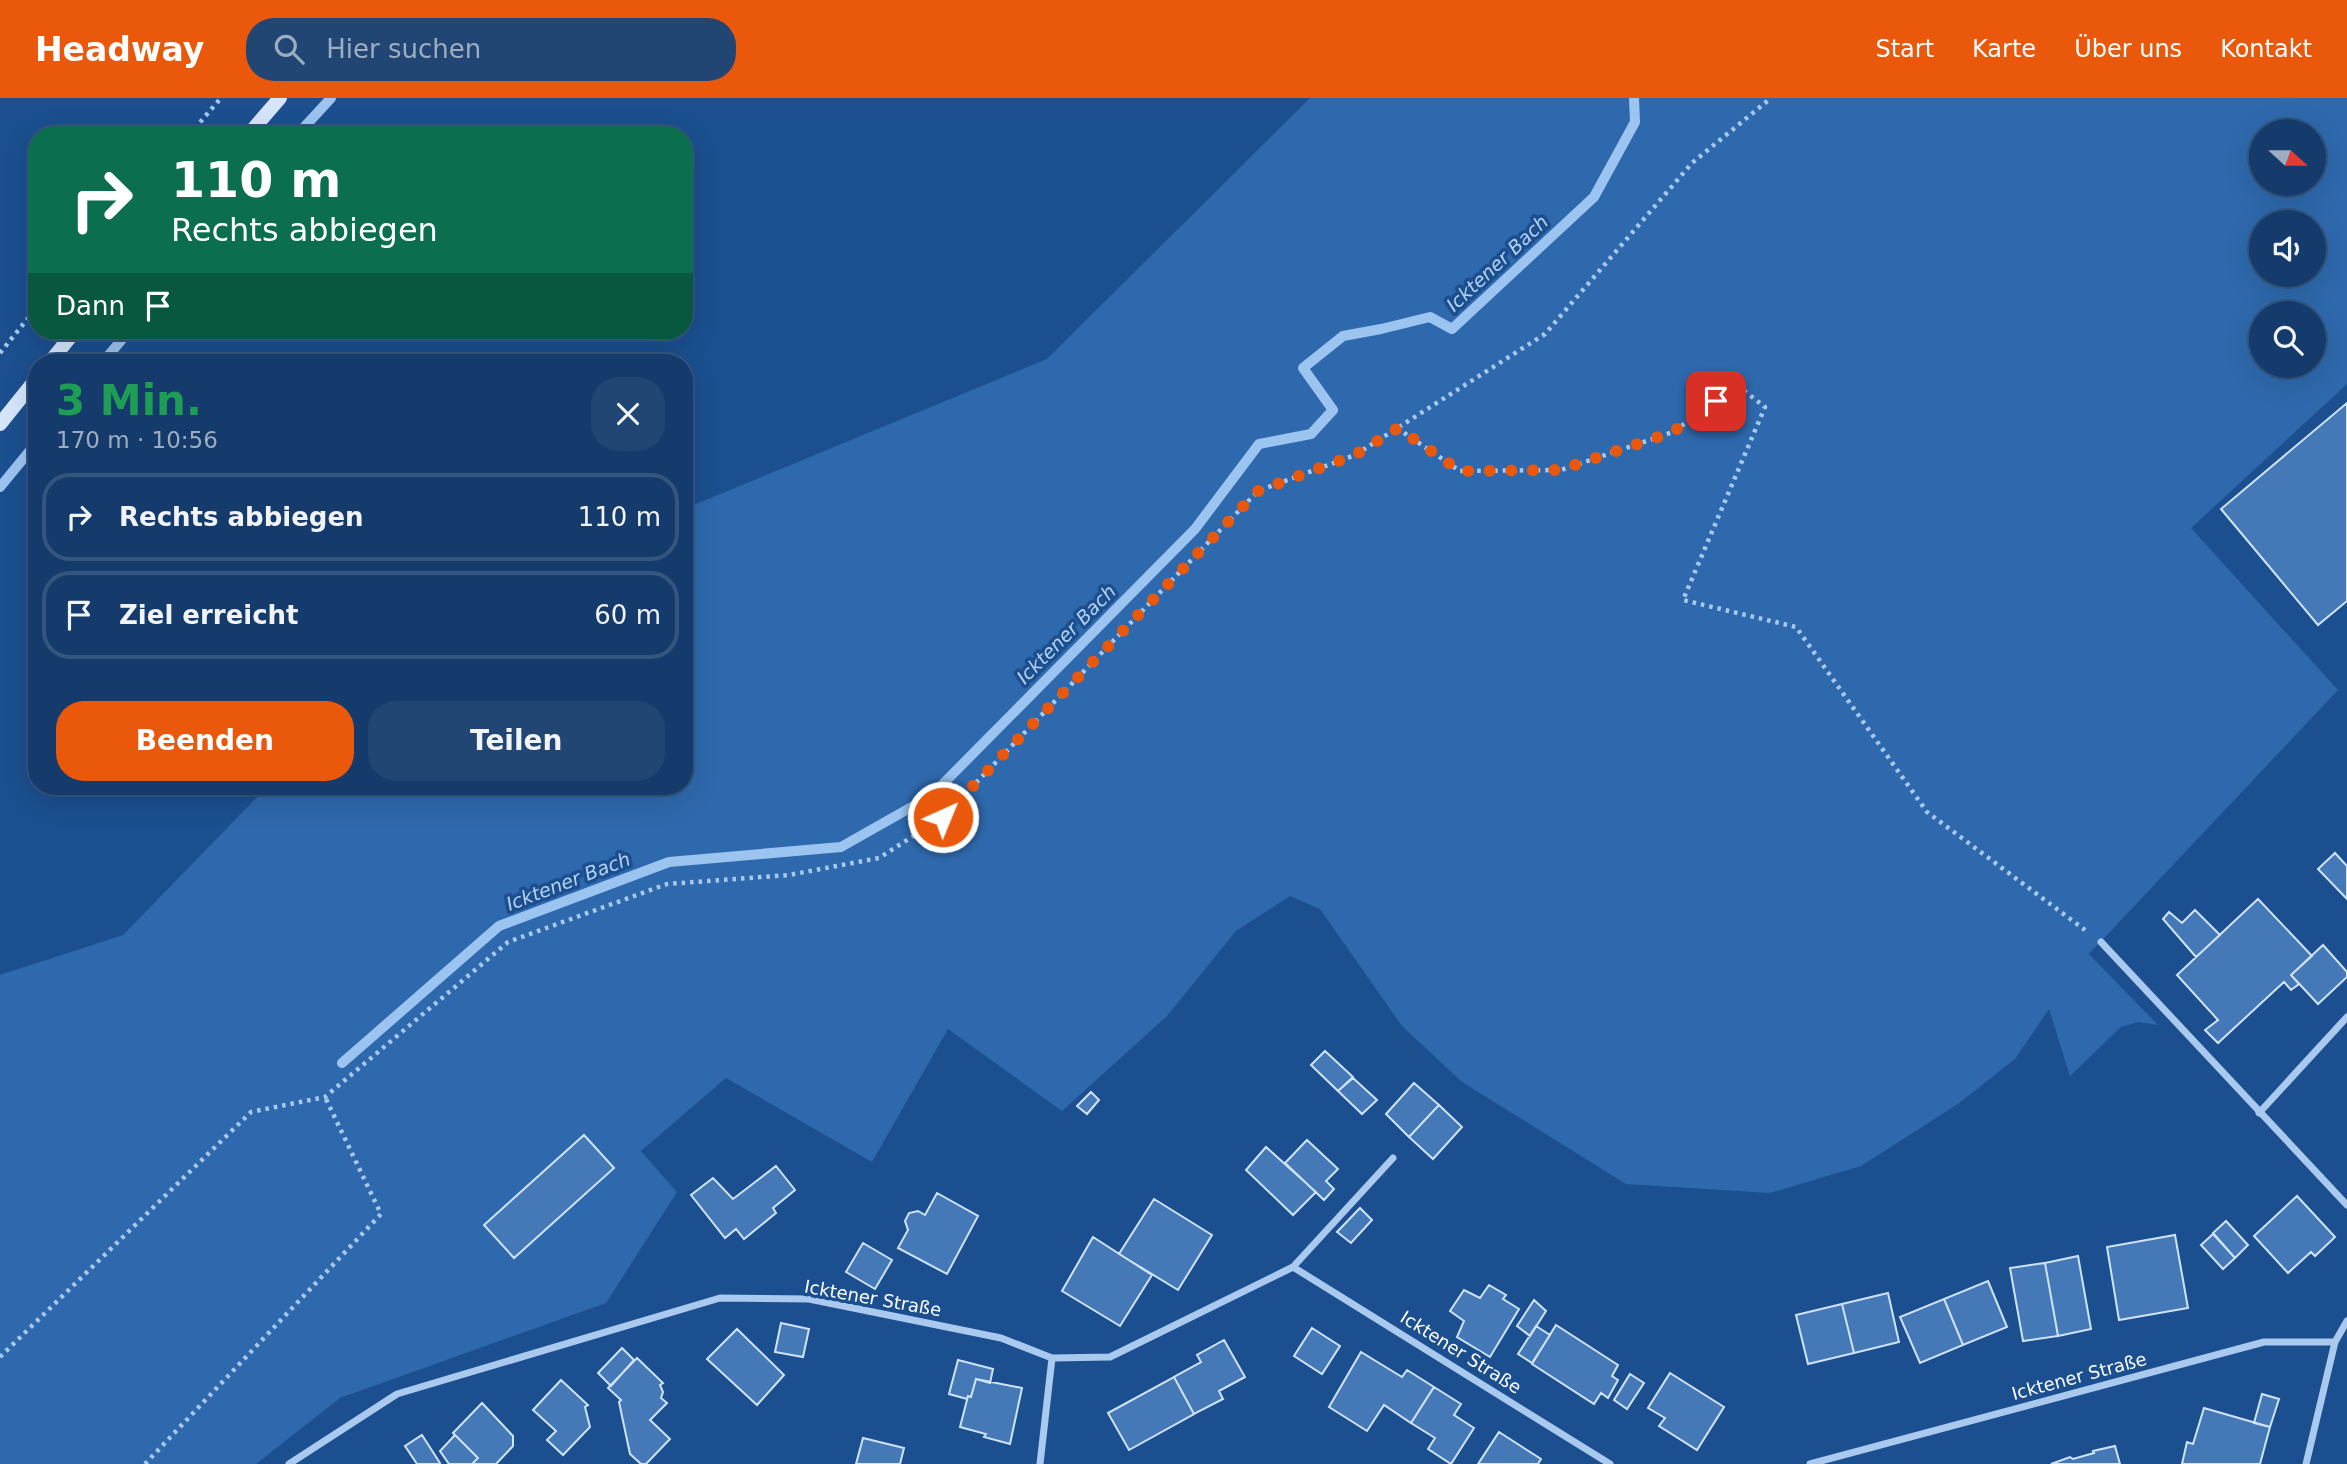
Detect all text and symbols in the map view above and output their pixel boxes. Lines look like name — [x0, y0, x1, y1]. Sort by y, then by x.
search box — [246, 18, 736, 81]
text: Headway — [35, 30, 204, 69]
icon: search — [270, 30, 308, 68]
text: Hier suchen — [326, 34, 481, 64]
text: Start — [1875, 35, 1934, 63]
text: Karte — [1972, 35, 2036, 63]
text: Über uns — [2074, 35, 2182, 63]
text: Kontakt — [2220, 35, 2312, 63]
north arrow — [2249, 119, 2326, 196]
map controls — [2249, 119, 2326, 378]
text: 110 m — [171, 152, 341, 209]
icon: right — [56, 154, 147, 245]
water label: Icktener Bach — [1442, 210, 1552, 316]
button: sound — [2249, 210, 2326, 287]
text: Rechts abbiegen — [171, 211, 438, 249]
icon: arrive — [139, 287, 177, 325]
text: Dann — [56, 291, 125, 321]
button: search — [2249, 301, 2326, 378]
pin — [1686, 371, 1746, 431]
text: 3 Min. — [56, 376, 202, 425]
button: close — [591, 377, 665, 451]
icon: arrive — [1697, 382, 1735, 420]
text: 170 m · 10:56 — [56, 427, 218, 453]
icon: right — [60, 498, 98, 536]
text: Rechts abbiegen — [119, 502, 364, 532]
text: 110 m — [578, 502, 661, 532]
water label: Icktener Bach — [1012, 580, 1120, 688]
icon: arrive — [60, 596, 98, 634]
text: Ziel erreicht — [119, 600, 299, 630]
text: 60 m — [594, 600, 661, 630]
button: Beenden — [56, 701, 354, 781]
button: Teilen — [368, 701, 665, 781]
position arrow — [906, 780, 980, 854]
water label: Icktener Bach — [503, 847, 633, 915]
street label: Icktener Straße — [803, 1276, 943, 1320]
street label: Icktener Straße — [1397, 1306, 1525, 1398]
street label: Icktener Straße — [2009, 1348, 2149, 1404]

